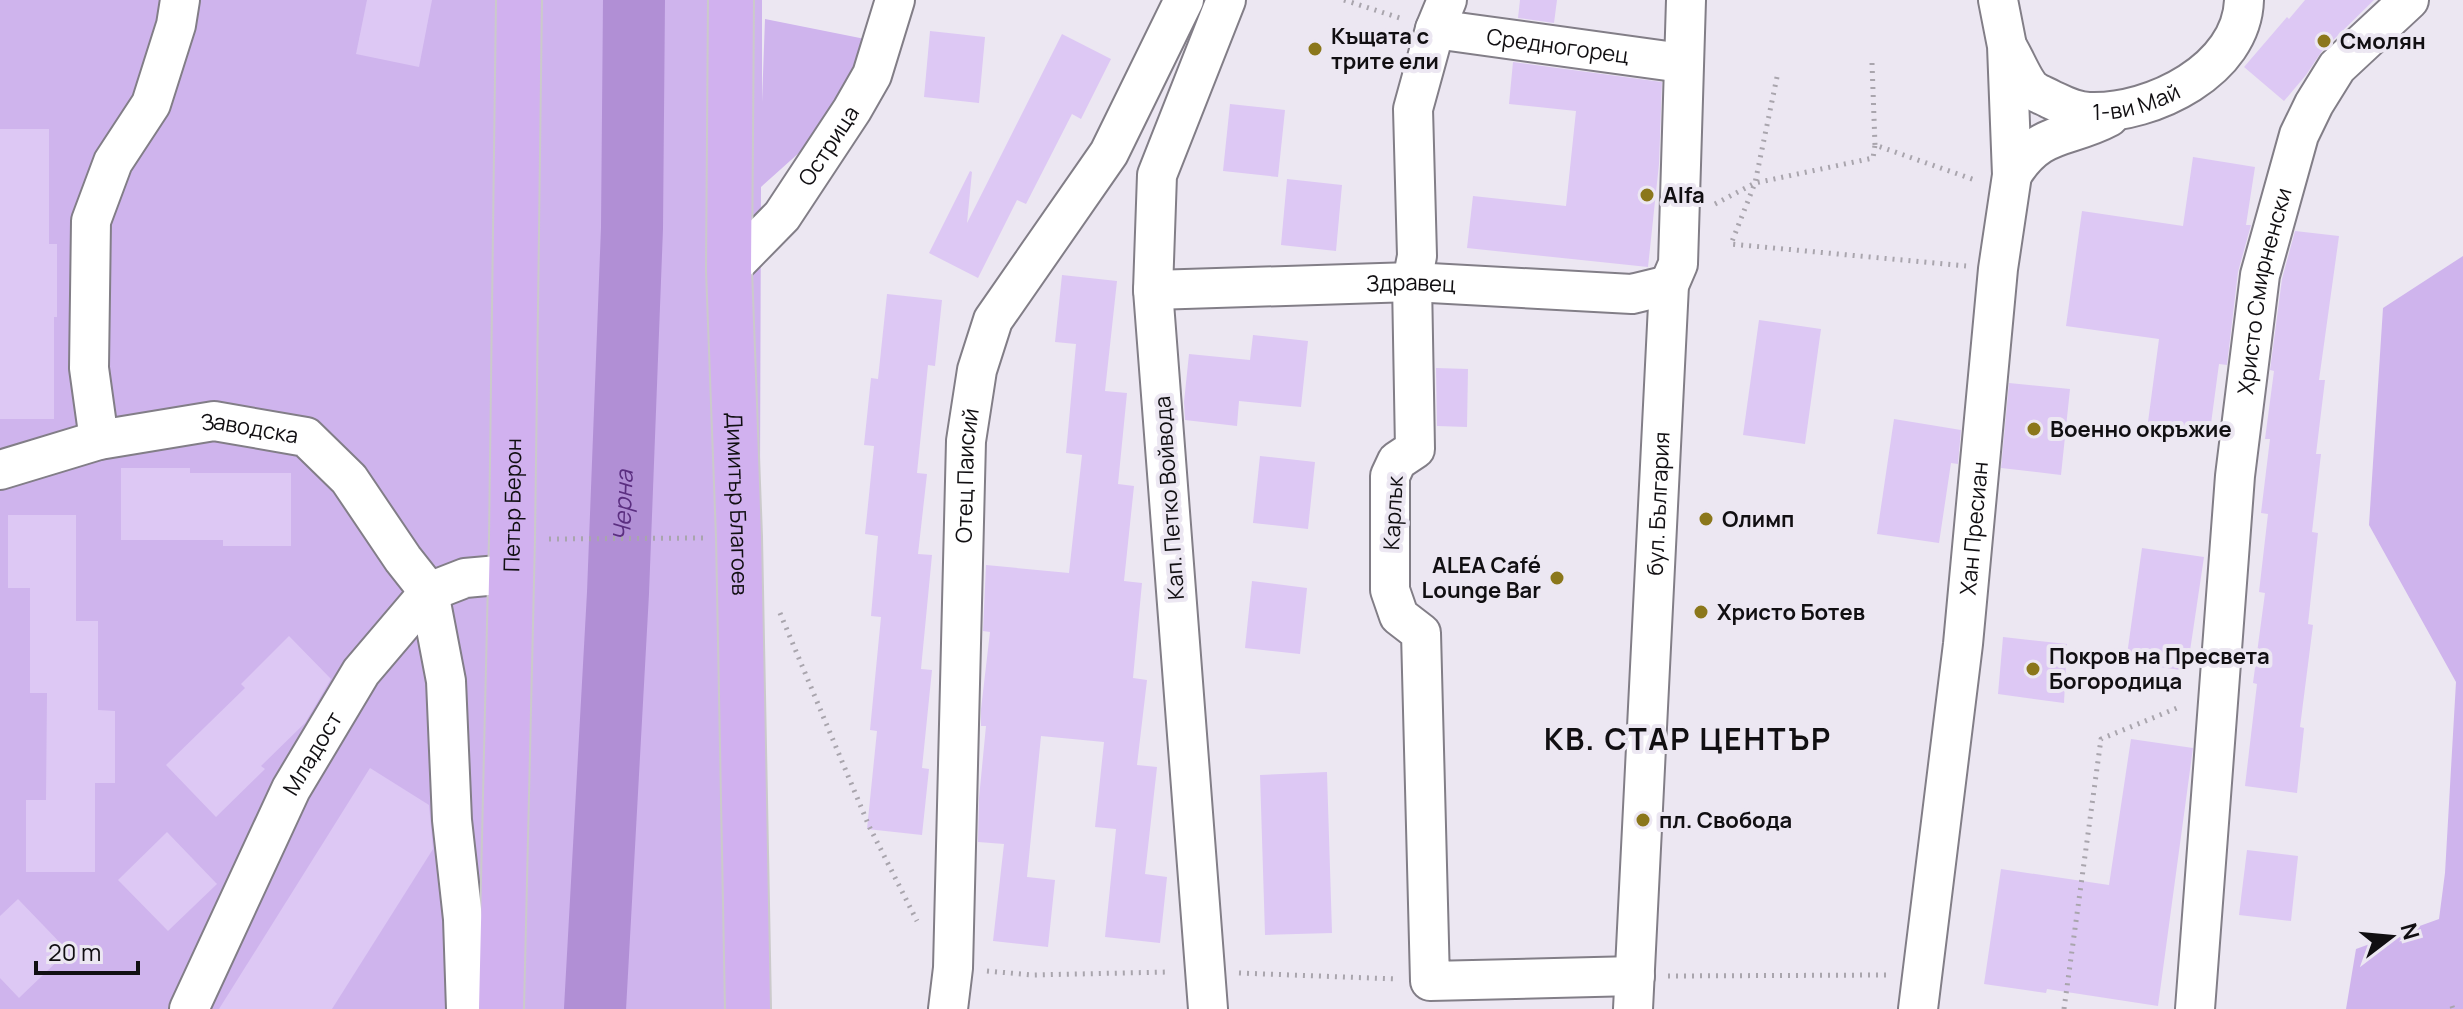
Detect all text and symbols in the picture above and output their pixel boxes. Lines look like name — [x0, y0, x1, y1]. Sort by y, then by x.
place label: Къщата с трите ели — [1331, 21, 1439, 76]
street label: Средногорец — [1485, 21, 1631, 71]
place label: Смолян — [2340, 26, 2426, 56]
marker: Смолян — [2315, 32, 2333, 50]
marker: Къщата с трите ели — [1306, 40, 1324, 58]
street label: 1-ви Май — [2092, 76, 2185, 127]
street label: Острица — [791, 100, 866, 192]
place label: Alfa — [1663, 180, 1705, 210]
street label: Христо Смирненски — [2230, 184, 2299, 396]
marker: Alfa — [1638, 186, 1656, 204]
street label: Здравец — [1366, 267, 1457, 299]
street label: Кап. Петко Войвода — [1147, 395, 1191, 601]
street label: Заводска — [198, 406, 301, 450]
street label: Отец Паисий — [948, 406, 986, 543]
street label: Димитър Благоев — [719, 412, 755, 596]
place label: Военно окръжие — [2050, 414, 2232, 444]
marker: Военно окръжие — [2025, 420, 2043, 438]
street label: бул. България — [1640, 431, 1677, 576]
street label: Петър Берон — [496, 438, 528, 572]
street label: Хан Пресиан — [1953, 460, 1995, 596]
water label: Черна — [603, 468, 639, 542]
street label: Карлък — [1376, 474, 1410, 551]
place label: Олимп — [1722, 504, 1794, 534]
marker: Олимп — [1697, 510, 1715, 528]
place label: ALEA Café Lounge Bar — [1422, 550, 1541, 605]
marker: ALEA Café Lounge Bar — [1548, 569, 1566, 587]
place label: Христо Ботев — [1717, 597, 1865, 627]
marker: Христо Ботев — [1692, 603, 1710, 621]
place label: Покров на Пресвета Богородица — [2049, 641, 2270, 696]
marker: Покров на Пресвета Богородица — [2024, 660, 2042, 678]
street label: Младост — [276, 706, 349, 801]
district label: КВ. СТАР ЦЕНТЪР — [1544, 718, 1832, 759]
place label: пл. Свобода — [1659, 805, 1792, 835]
marker: пл. Свобода — [1634, 811, 1652, 829]
north arrow — [2351, 897, 2431, 977]
text: N — [2394, 920, 2427, 943]
scale bar — [36, 925, 138, 975]
text: 20 m — [48, 935, 101, 968]

